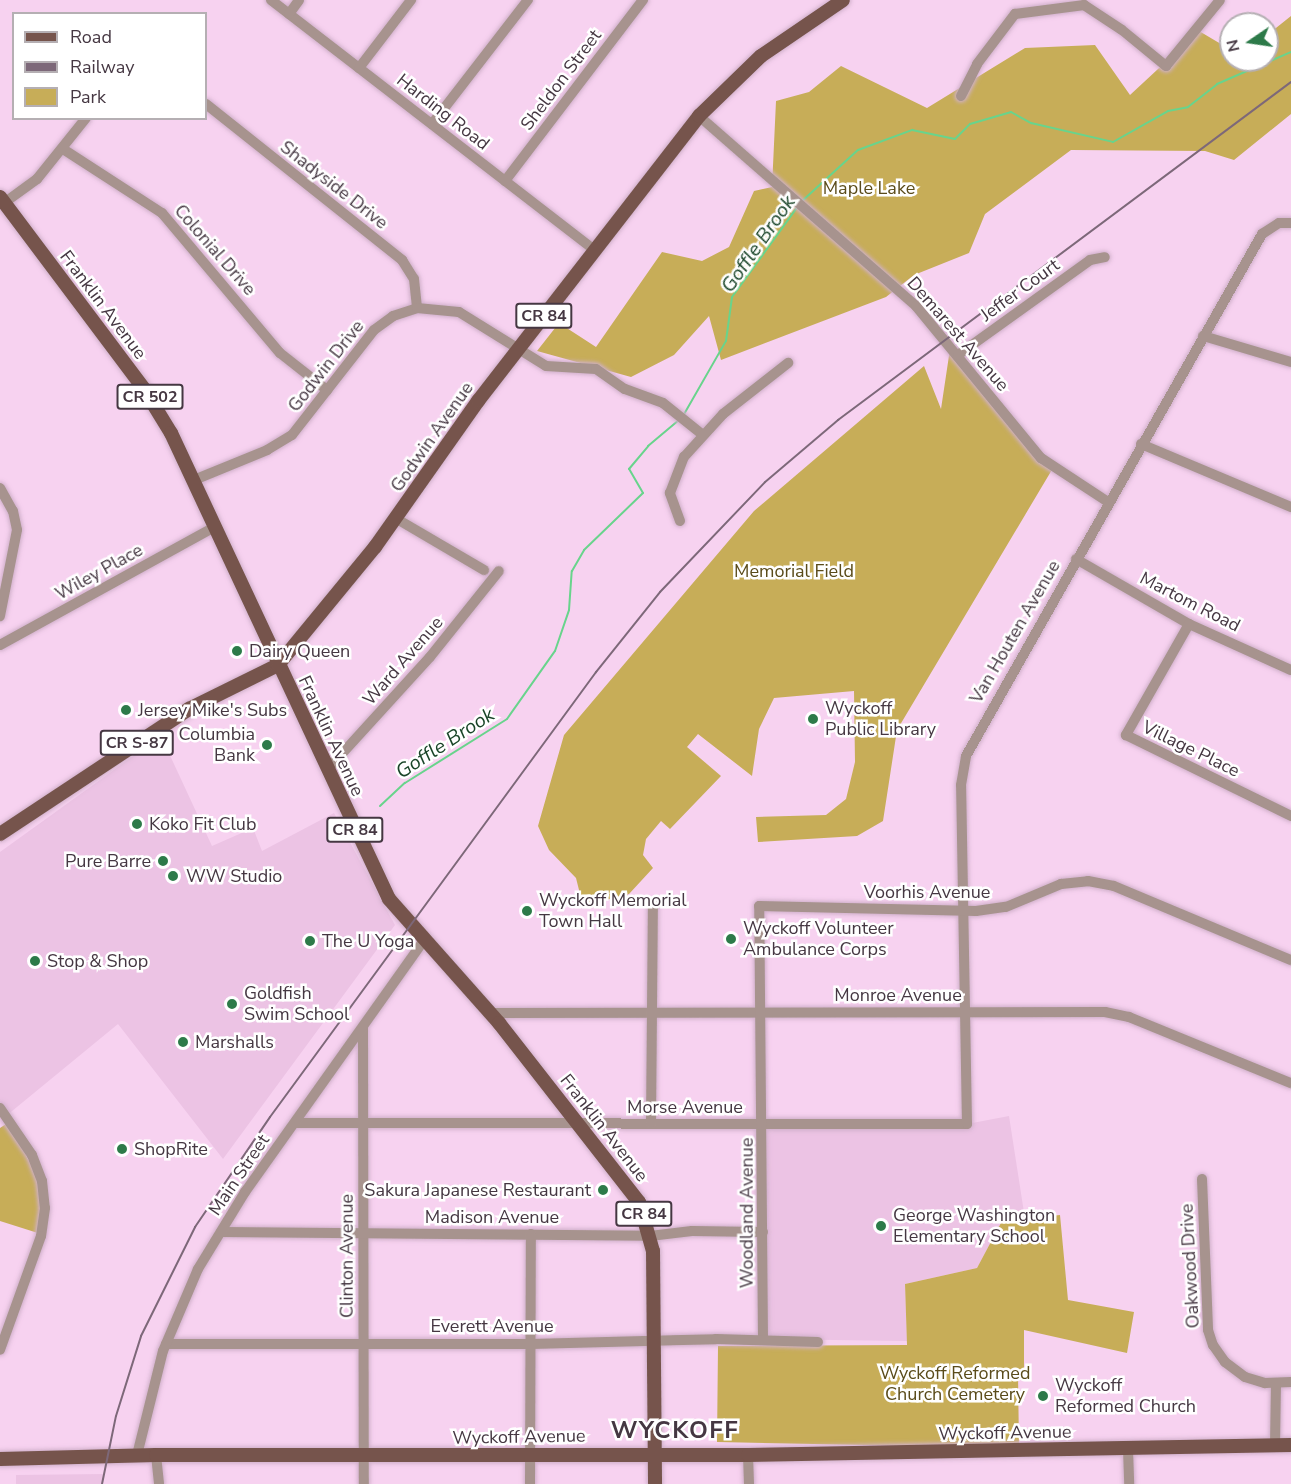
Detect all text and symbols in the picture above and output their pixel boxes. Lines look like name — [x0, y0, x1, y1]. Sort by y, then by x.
legend — [12, 12, 207, 120]
north arrow — [1219, 12, 1279, 72]
text: Road — [70, 25, 112, 49]
street label: Sheldon Street — [516, 25, 606, 135]
text: N — [1221, 37, 1245, 54]
text: Railway — [70, 55, 135, 79]
street label: Harding Road — [392, 69, 494, 155]
text: Park — [70, 85, 106, 109]
street label: Shadyside Drive — [276, 136, 392, 234]
park label: Maple Lake — [823, 177, 915, 199]
water label: Goffle Brook — [716, 191, 800, 297]
street label: Colonial Drive — [170, 200, 260, 300]
street label: Franklin Avenue — [55, 246, 151, 364]
street label: Jeffer Court — [976, 254, 1064, 326]
street label: Demarest Avenue — [902, 272, 1014, 396]
road number: CR 84 — [514, 303, 574, 329]
street label: Godwin Drive — [283, 316, 369, 416]
street label: Godwin Avenue — [386, 378, 478, 496]
road number: CR 502 — [116, 384, 184, 410]
street label: Wiley Place — [52, 539, 146, 605]
street label: Van Houten Avenue — [965, 557, 1065, 707]
park label: Memorial Field — [734, 560, 854, 582]
street label: Martom Road — [1136, 567, 1244, 637]
street label: Ward Avenue — [358, 612, 448, 710]
place label: Dairy Queen — [249, 640, 350, 662]
marker: Dairy Queen — [230, 644, 244, 658]
street label: Franklin Avenue — [294, 672, 368, 800]
place label: Wyckoff Public Library — [825, 698, 936, 740]
place label: Jersey Mike's Subs — [138, 699, 287, 721]
water label: Goffle Brook — [391, 702, 499, 784]
marker: Jersey Mike's Subs — [119, 703, 133, 717]
marker: Wyckoff Public Library — [806, 712, 820, 726]
street label: Village Place — [1139, 716, 1243, 782]
place label: Columbia Bank — [178, 724, 255, 766]
road number: CR S-87 — [100, 730, 174, 756]
marker: Columbia Bank — [260, 738, 274, 752]
place label: Koko Fit Club — [149, 813, 256, 835]
marker: Koko Fit Club — [130, 817, 144, 831]
road number: CR 84 — [325, 817, 385, 843]
place label: Pure Barre — [65, 850, 151, 872]
marker: Pure Barre — [156, 854, 170, 868]
place label: WW Studio — [186, 865, 282, 887]
marker: WW Studio — [164, 867, 182, 885]
street label: Voorhis Avenue — [864, 881, 990, 903]
place label: Wyckoff Memorial Town Hall — [539, 890, 687, 932]
marker: Wyckoff Memorial Town Hall — [520, 904, 534, 918]
place label: Wyckoff Volunteer Ambulance Corps — [743, 918, 894, 960]
place label: The U Yoga — [322, 930, 414, 952]
marker: Wyckoff Volunteer Ambulance Corps — [724, 932, 738, 946]
marker: The U Yoga — [303, 934, 317, 948]
place label: Stop & Shop — [47, 950, 148, 972]
marker: Stop & Shop — [28, 954, 42, 968]
place label: Goldfish Swim School — [244, 983, 349, 1026]
street label: Monroe Avenue — [834, 984, 962, 1006]
marker: Goldfish Swim School — [225, 997, 239, 1011]
place label: Marshalls — [195, 1031, 274, 1053]
marker: Marshalls — [176, 1035, 190, 1049]
street label: Franklin Avenue — [555, 1070, 653, 1186]
street label: Morse Avenue — [627, 1096, 743, 1118]
street label: Main Street — [204, 1130, 274, 1220]
place label: ShopRite — [134, 1138, 208, 1160]
street label: Woodland Avenue — [736, 1138, 758, 1288]
marker: ShopRite — [115, 1142, 129, 1156]
place label: Sakura Japanese Restaurant — [364, 1179, 591, 1201]
marker: Sakura Japanese Restaurant — [596, 1183, 610, 1197]
street label: Clinton Avenue — [336, 1194, 358, 1318]
road number: CR 84 — [614, 1201, 674, 1227]
street label: Oakwood Drive — [1176, 1203, 1204, 1329]
place label: George Washington Elementary School — [893, 1205, 1055, 1248]
street label: Madison Avenue — [425, 1206, 559, 1228]
marker: George Washington Elementary School — [874, 1219, 888, 1233]
street label: Everett Avenue — [430, 1315, 554, 1337]
park label: Wyckoff Reformed Church Cemetery — [880, 1363, 1030, 1406]
place label: Wyckoff Reformed Church — [1055, 1375, 1196, 1418]
marker: Wyckoff Reformed Church — [1036, 1389, 1050, 1403]
district label: WYCKOFF — [611, 1417, 739, 1445]
street label: Wyckoff Avenue — [938, 1421, 1072, 1445]
street label: Wyckoff Avenue — [452, 1425, 586, 1449]

